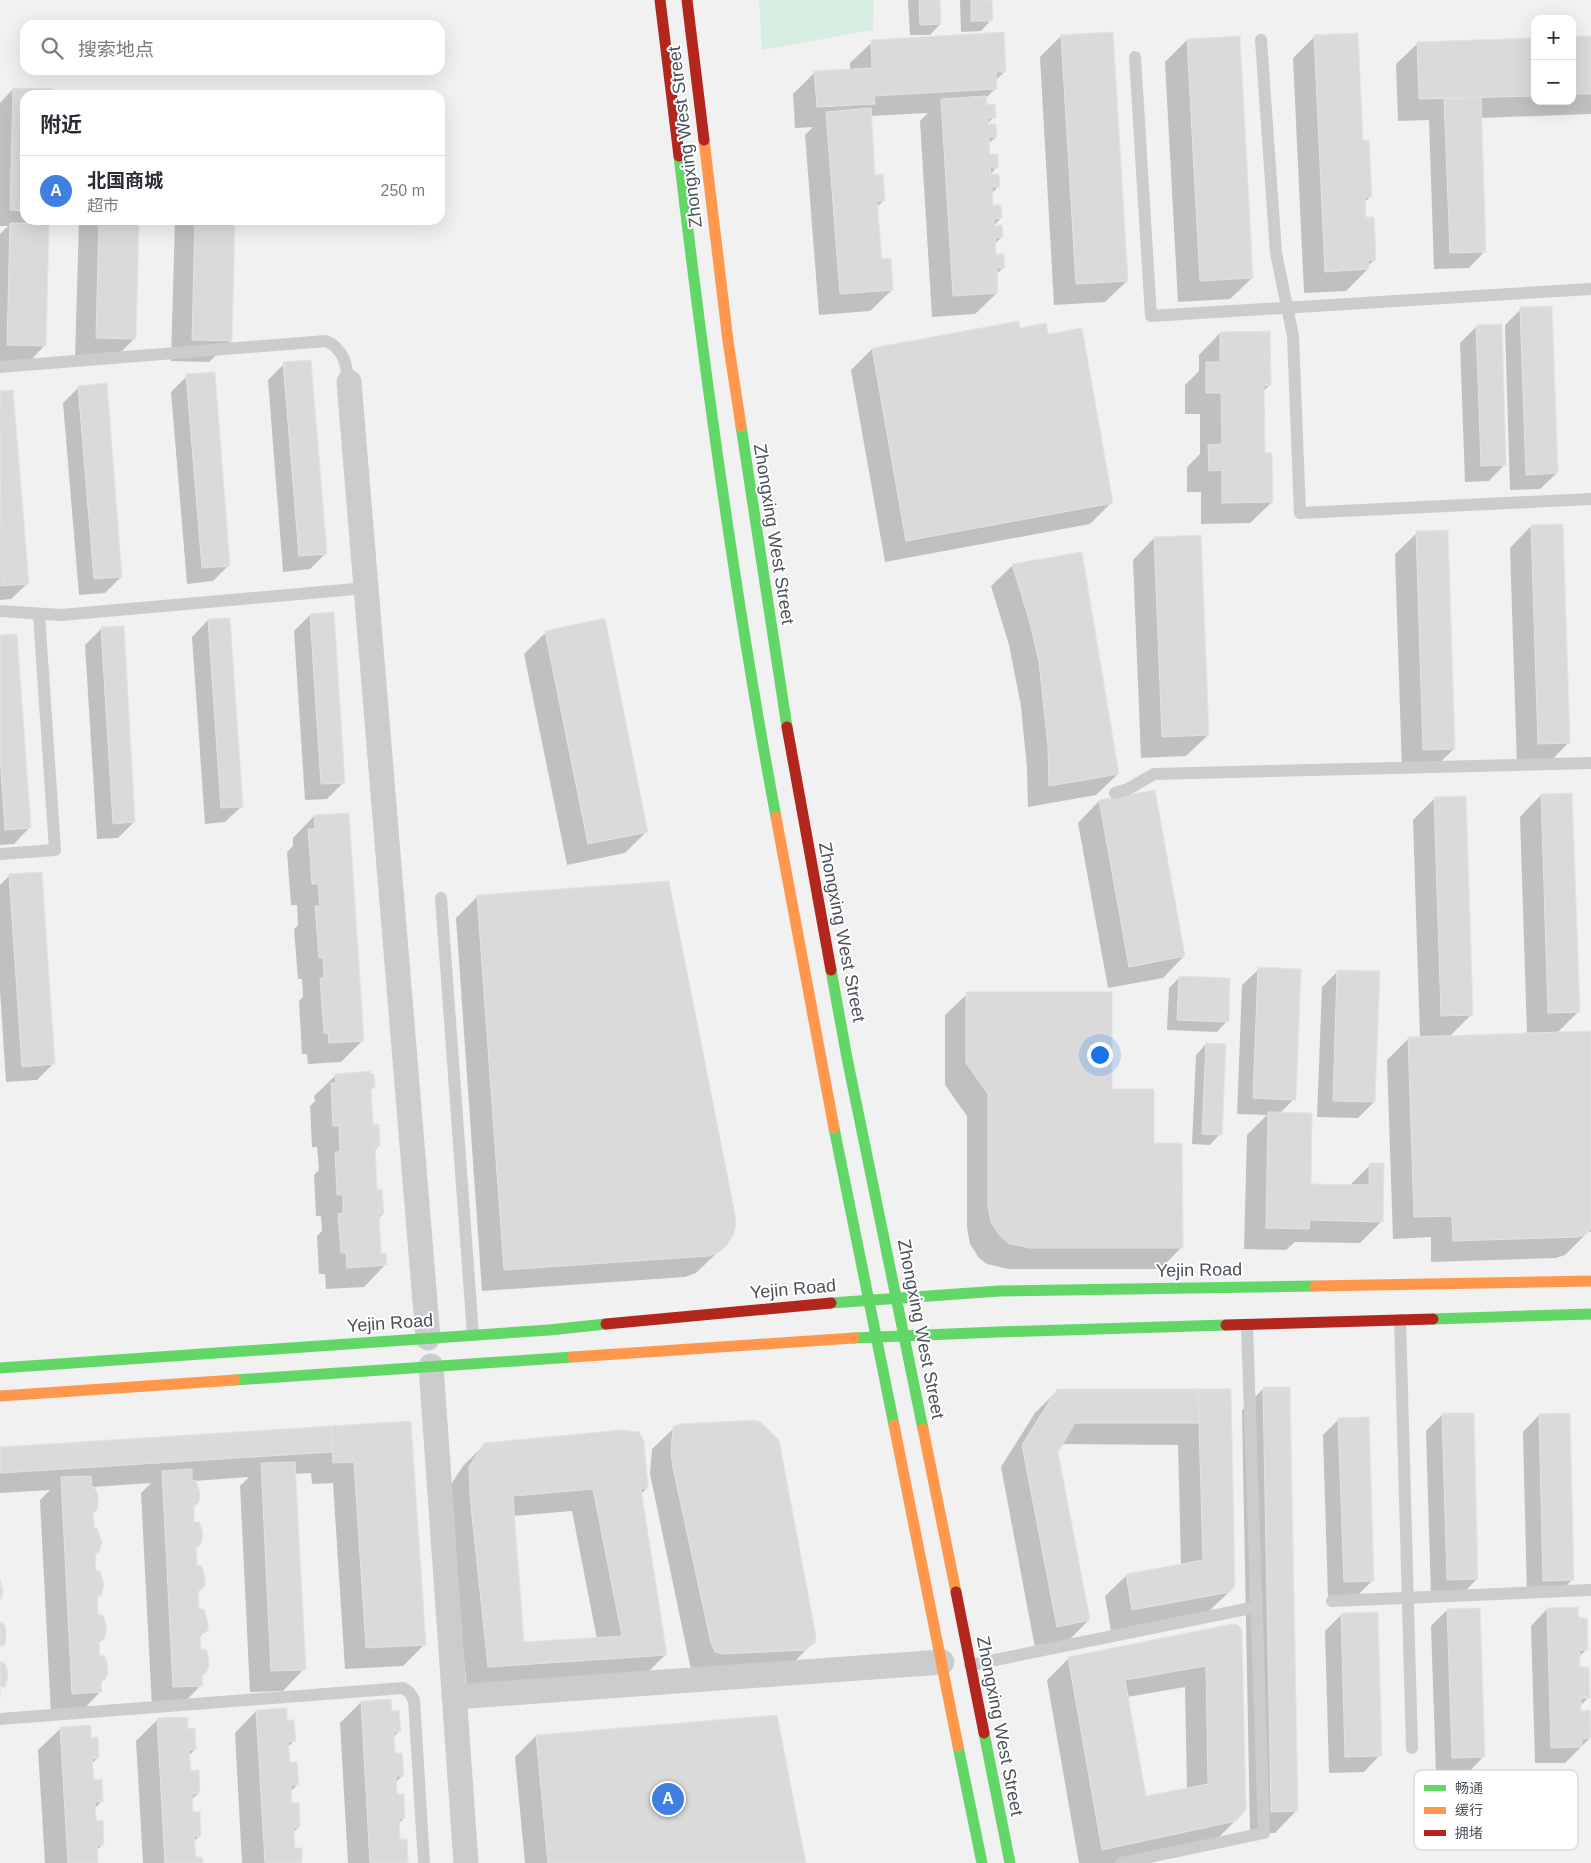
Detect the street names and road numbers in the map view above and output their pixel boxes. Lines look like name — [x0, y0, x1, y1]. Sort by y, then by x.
street label: Zhongxing West Street — [664, 45, 706, 229]
street label: Zhongxing West Street — [750, 442, 798, 626]
street label: Zhongxing West Street — [815, 840, 869, 1024]
street label: Zhongxing West Street — [894, 1237, 948, 1421]
street label: Yejin Road — [1156, 1259, 1242, 1281]
street label: Yejin Road — [749, 1275, 837, 1303]
street label: Yejin Road — [346, 1310, 434, 1336]
street label: Zhongxing West Street — [973, 1634, 1027, 1818]

